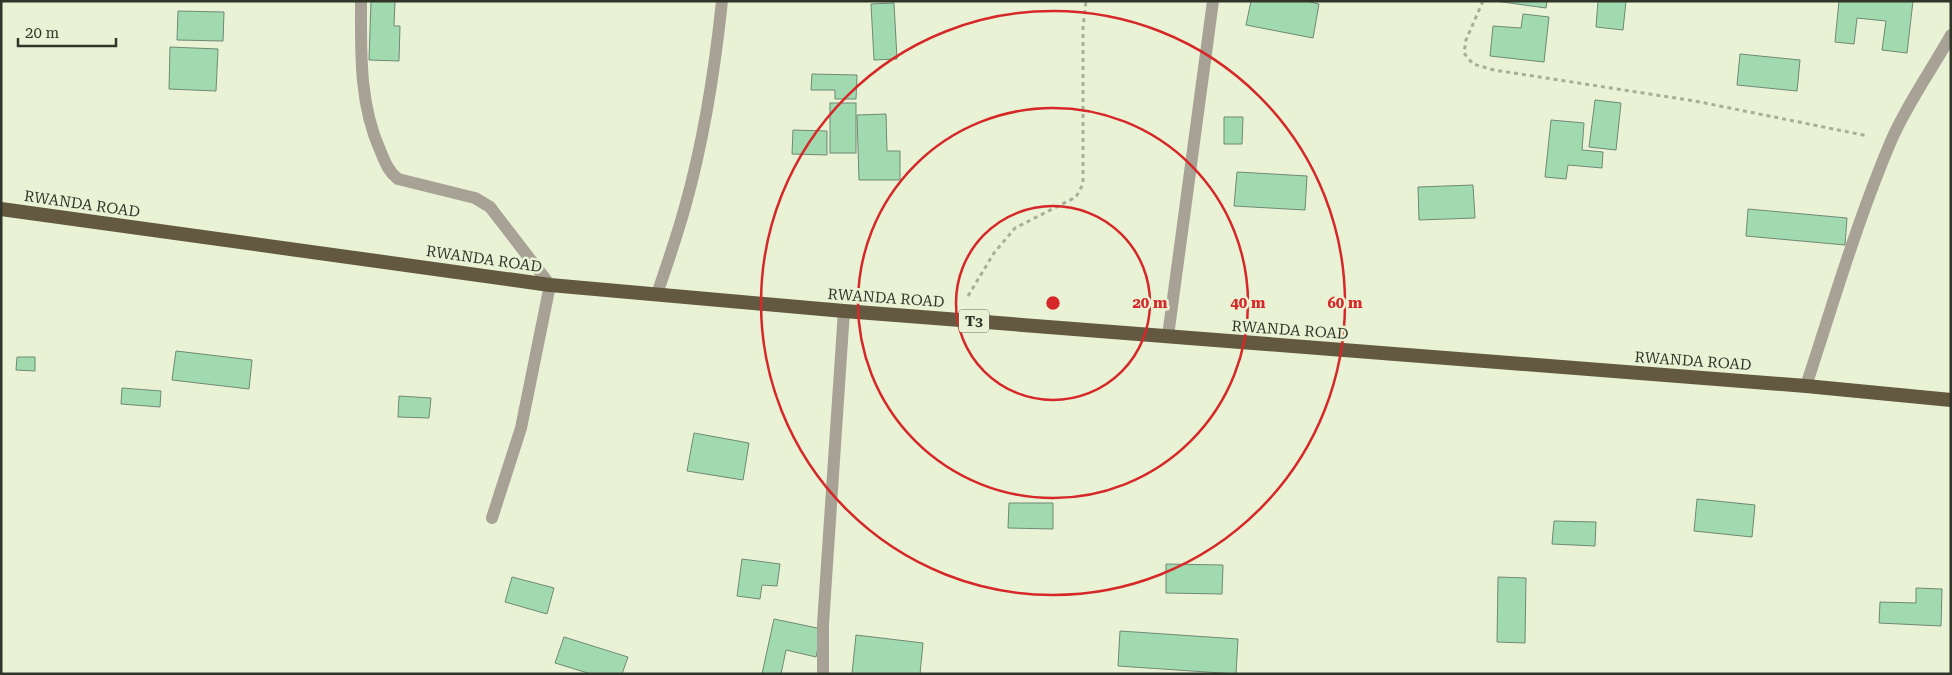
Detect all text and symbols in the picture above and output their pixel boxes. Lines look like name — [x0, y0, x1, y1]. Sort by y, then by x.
scale bar — [18, 15, 115, 47]
text: 20 m — [25, 24, 60, 42]
street label: RWANDA ROAD — [23, 187, 141, 221]
street label: RWANDA ROAD — [425, 242, 543, 276]
street label: RWANDA ROAD — [827, 285, 945, 311]
centre of rings — [1044, 294, 1062, 312]
text: 20 m — [1132, 294, 1168, 312]
text: 40 m — [1230, 294, 1266, 312]
text: 60 m — [1327, 294, 1363, 312]
road number: T3 — [959, 310, 989, 332]
street label: RWANDA ROAD — [1231, 317, 1349, 343]
street label: RWANDA ROAD — [1634, 348, 1752, 374]

